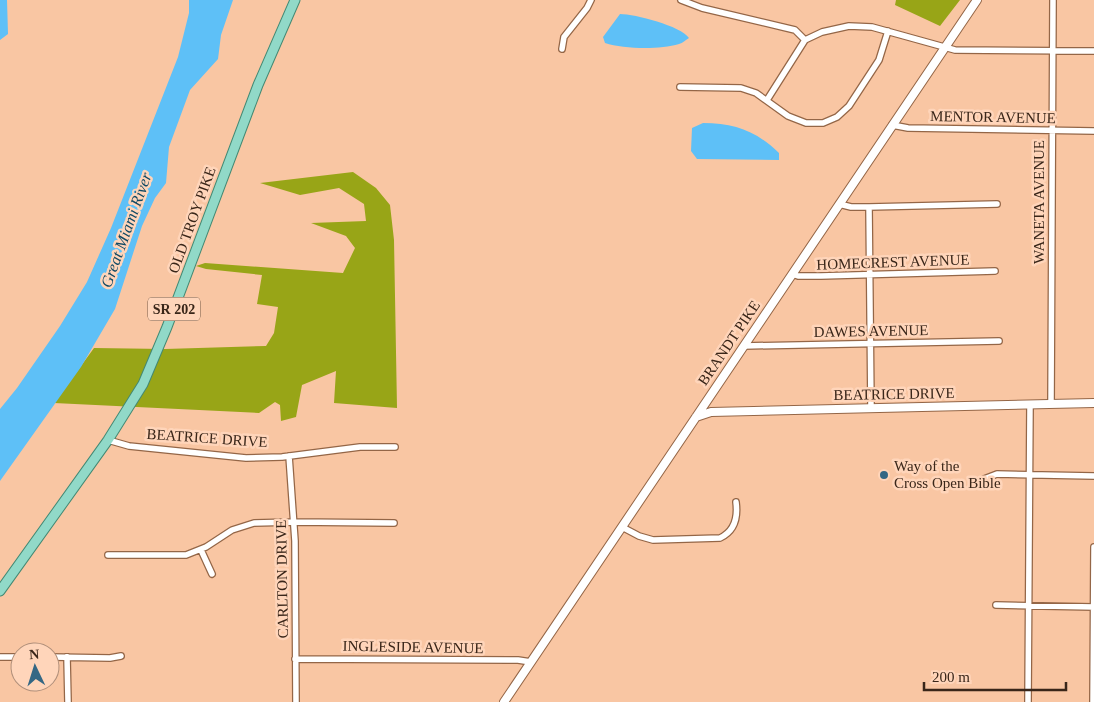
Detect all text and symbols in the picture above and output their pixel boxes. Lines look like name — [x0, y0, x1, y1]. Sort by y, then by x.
street label: MENTOR AVENUE — [930, 108, 1056, 126]
street label: WANETA AVENUE — [1031, 140, 1047, 264]
street label: OLD TROY PIKE — [165, 165, 219, 275]
water label: Great Miami River — [97, 169, 155, 290]
street label: HOMECREST AVENUE — [816, 251, 970, 273]
road number: SR 202 — [148, 298, 200, 320]
street label: BRANDT PIKE — [695, 298, 763, 388]
street label: DAWES AVENUE — [813, 322, 929, 340]
street label: BEATRICE DRIVE — [833, 385, 955, 403]
street label: BEATRICE DRIVE — [146, 426, 268, 450]
place label: Way of the Cross Open Bible — [894, 458, 1001, 491]
marker: Way of the Cross Open Bible — [878, 469, 890, 481]
street label: CARLTON DRIVE — [273, 519, 291, 639]
street label: INGLESIDE AVENUE — [342, 638, 484, 656]
north arrow — [10, 642, 60, 692]
text: N — [29, 647, 40, 662]
scale bar — [924, 660, 1066, 692]
text: 200 m — [932, 669, 970, 685]

